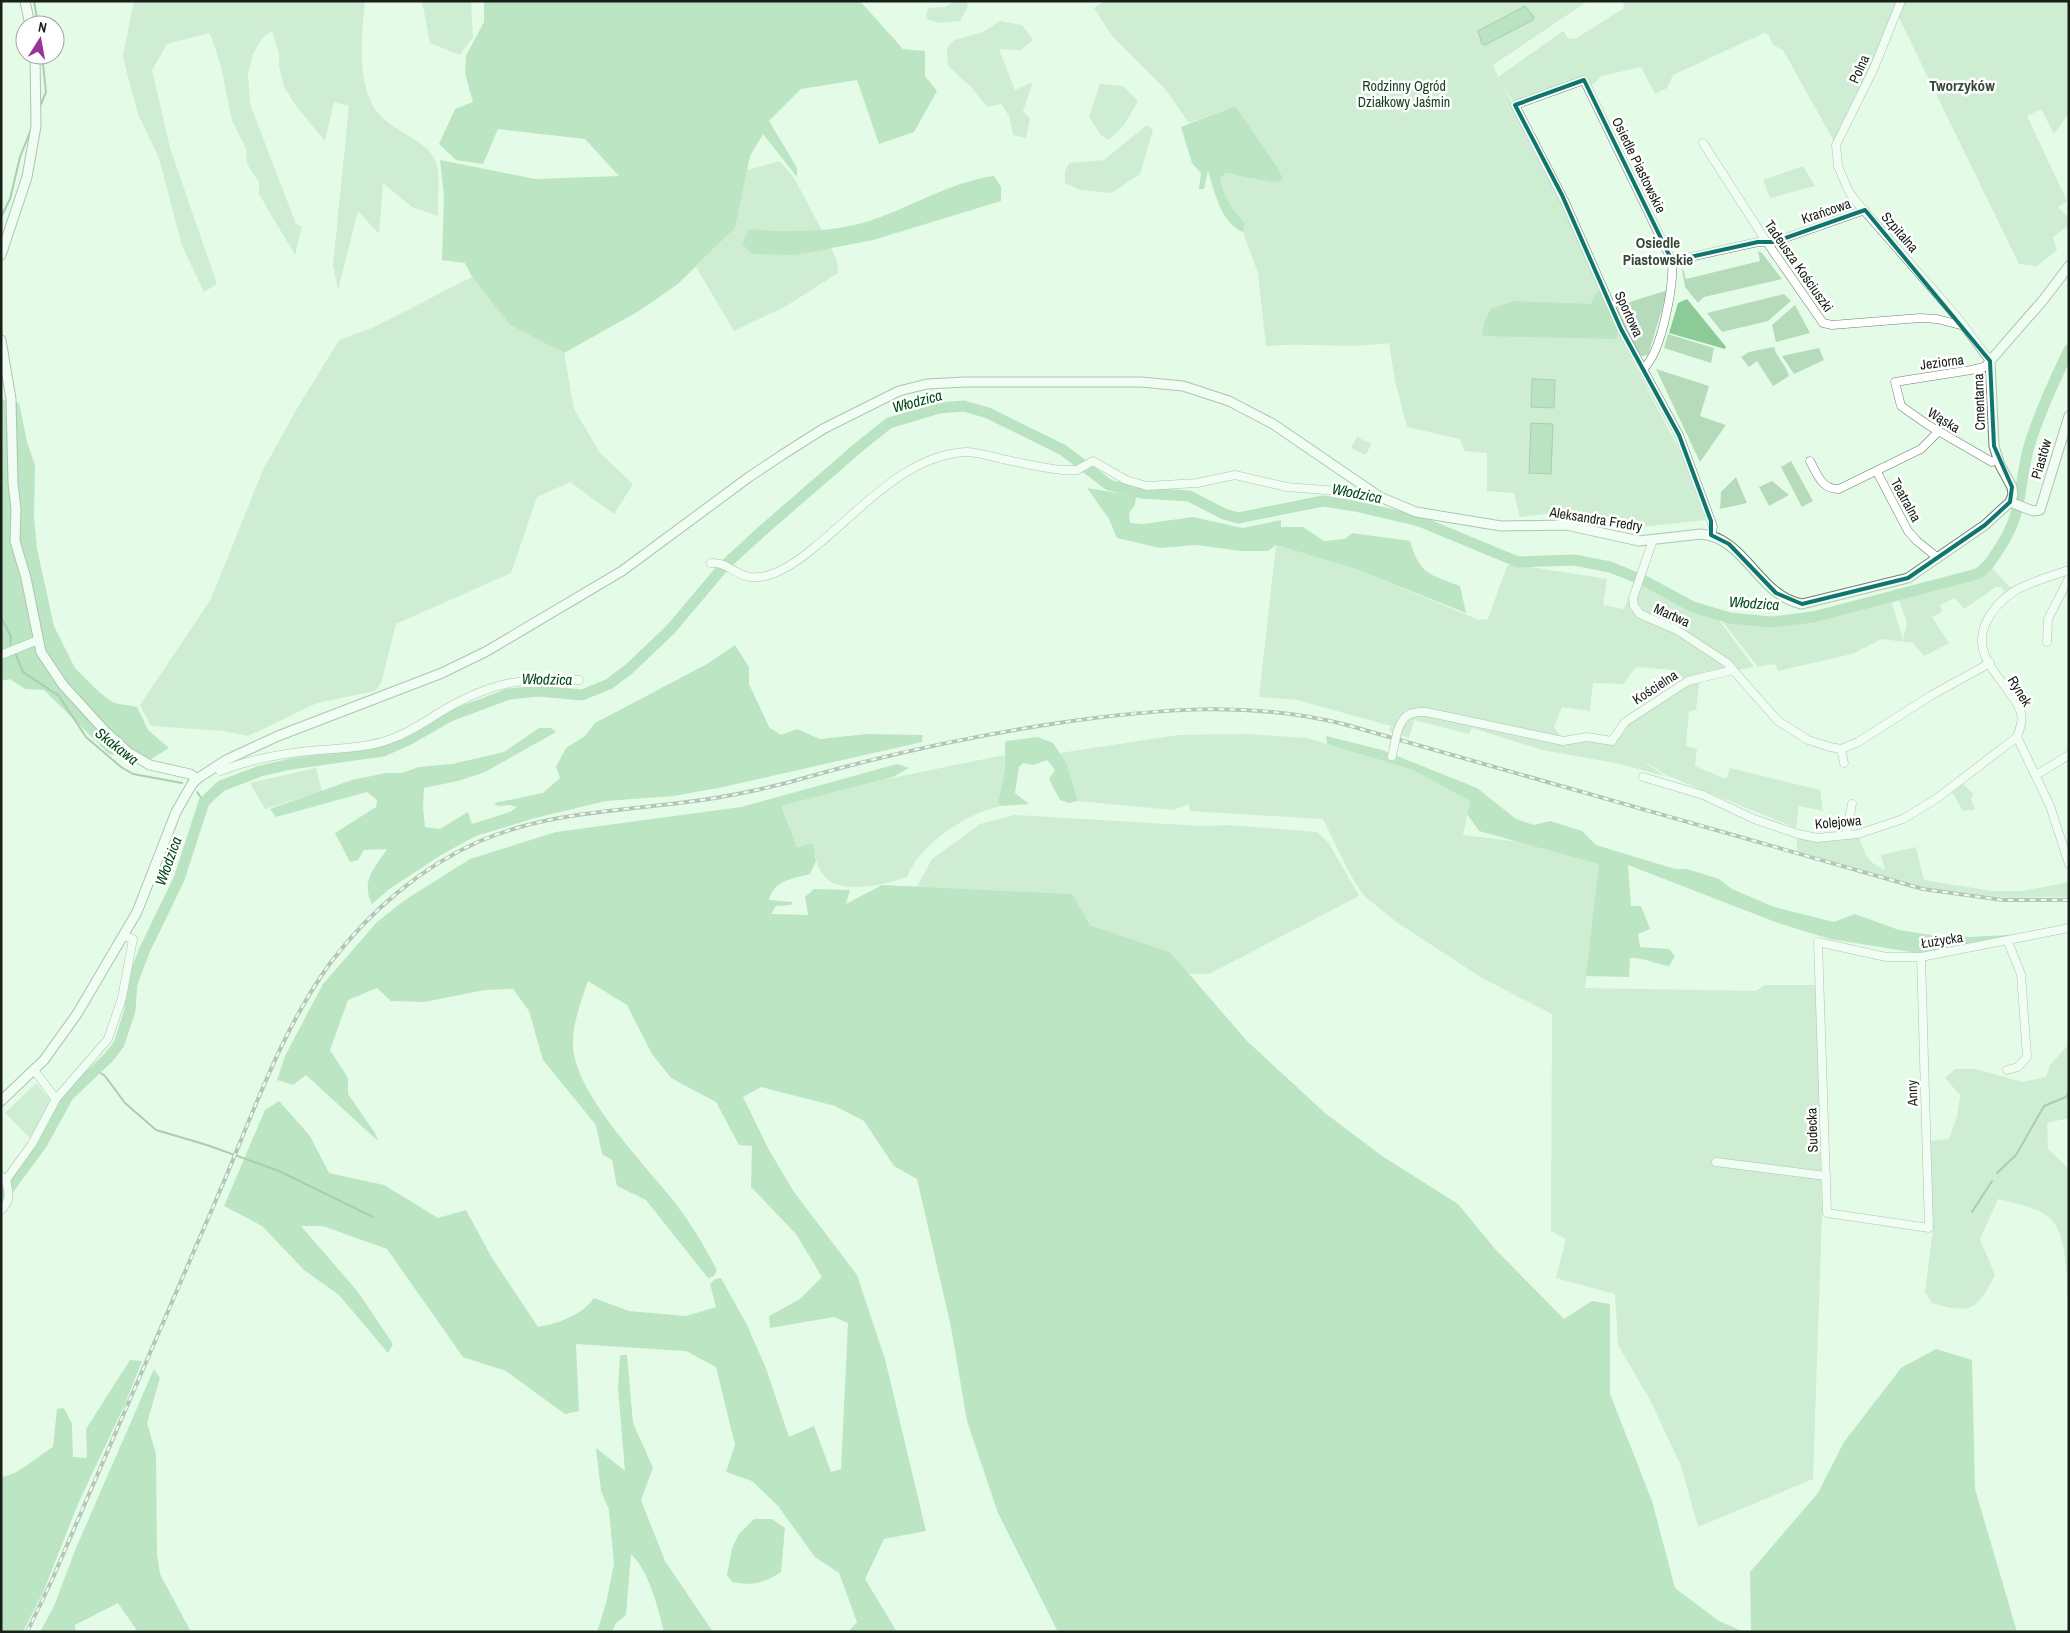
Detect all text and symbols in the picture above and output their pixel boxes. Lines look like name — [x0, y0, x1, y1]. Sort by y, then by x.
north arrow — [15, 15, 65, 65]
text: N — [37, 18, 48, 37]
street label: Polna — [1845, 51, 1873, 86]
district label: Tworzyków — [1929, 75, 1995, 96]
park label: Rodzinny Ogród Działkowy Jaśmin — [1358, 77, 1450, 111]
street label: Osiedle Piastowskie — [1608, 114, 1670, 216]
street label: Krańcowa — [1799, 194, 1854, 228]
street label: Szpitalna — [1878, 208, 1923, 256]
street label: Tadeusza Kościuszki — [1761, 217, 1837, 315]
district label: Osiedle Piastowskie — [1623, 232, 1693, 270]
street label: Sportowa — [1611, 288, 1648, 340]
street label: Jeziorna — [1919, 350, 1966, 374]
street label: Cmentarna — [1969, 373, 1989, 431]
water label: Włodzica — [890, 384, 944, 418]
street label: Wąska — [1925, 403, 1964, 437]
street label: Piastów — [2027, 436, 2055, 481]
street label: Teatralna — [1887, 475, 1926, 526]
water label: Włodzica — [1330, 478, 1384, 508]
street label: Aleksandra Fredry — [1547, 503, 1644, 535]
water label: Włodzica — [1728, 591, 1780, 615]
street label: Martwa — [1651, 599, 1693, 631]
street label: Kościelna — [1629, 665, 1682, 708]
water label: Włodzica — [522, 668, 573, 690]
street label: Rynek — [2004, 672, 2036, 710]
water label: Skakawa — [91, 722, 143, 770]
street label: Kolejowa — [1814, 811, 1863, 833]
water label: Włodzica — [149, 833, 187, 888]
street label: Łużycka — [1920, 928, 1965, 952]
street label: Anny — [1903, 1079, 1921, 1107]
street label: Sudecka — [1802, 1107, 1822, 1153]

